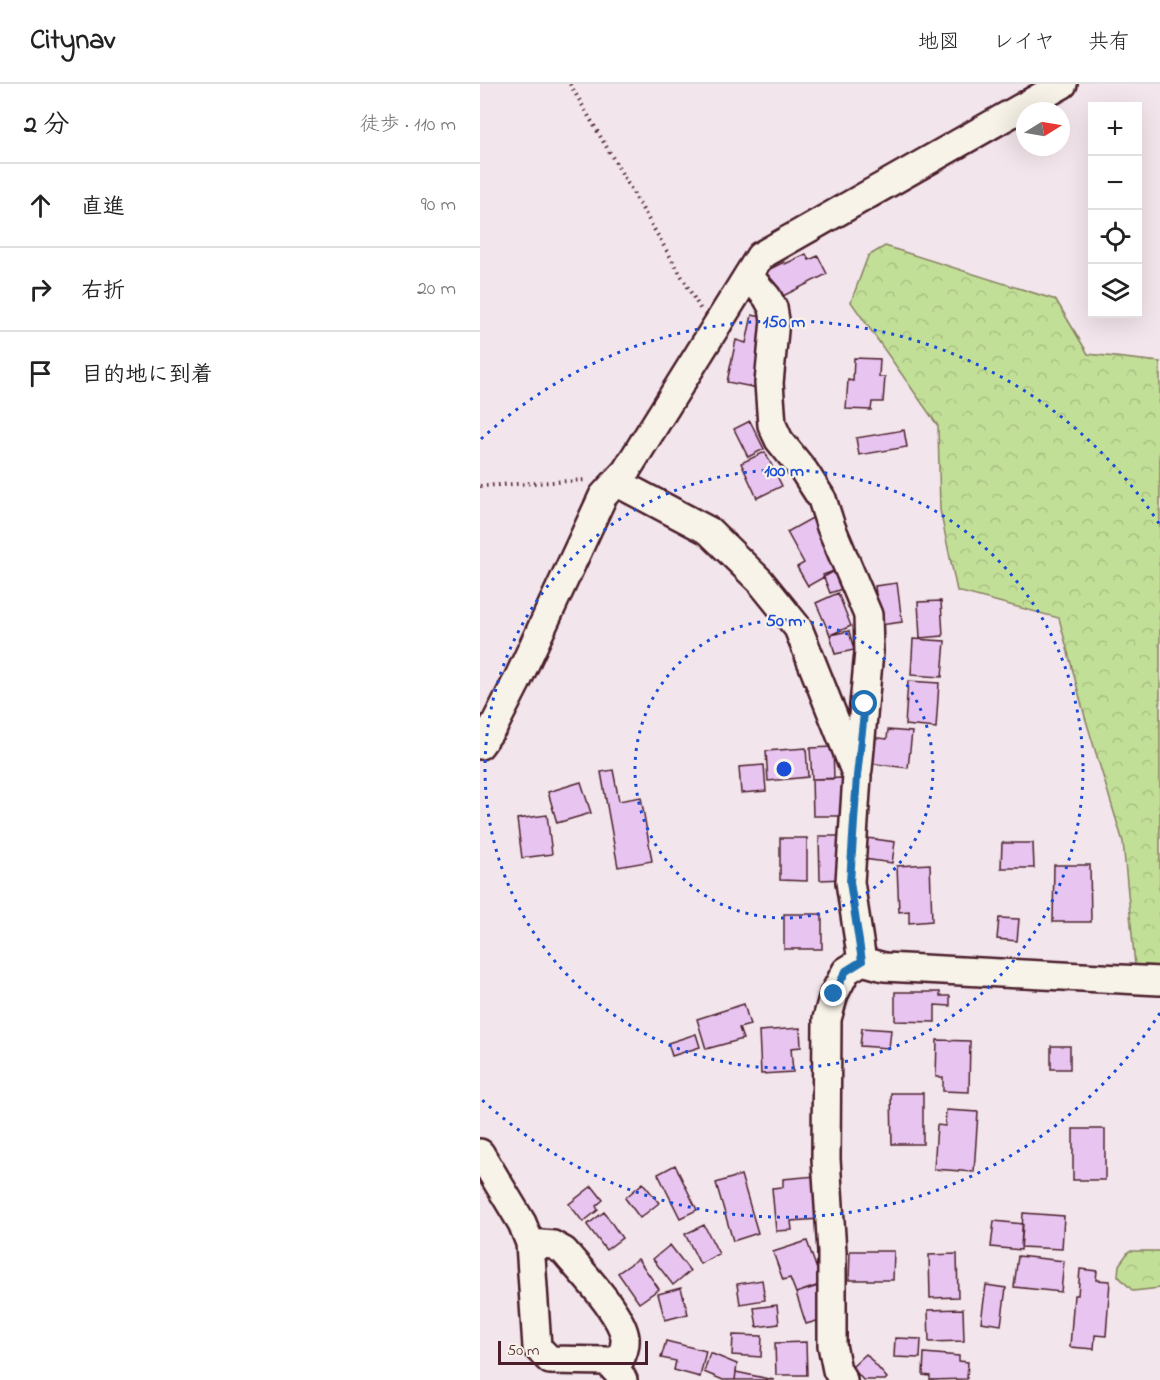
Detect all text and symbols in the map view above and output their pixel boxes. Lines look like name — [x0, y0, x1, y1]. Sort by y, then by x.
text: Citynav — [30, 21, 115, 62]
text: 地図 — [918, 28, 960, 58]
text: レイヤ — [993, 28, 1055, 58]
text: 共有 — [1088, 28, 1130, 58]
north arrow — [1016, 102, 1070, 156]
map controls — [1088, 102, 1142, 318]
button: + — [1088, 102, 1142, 156]
text: 2 分 — [24, 107, 69, 145]
text: 徒歩 · 110 m — [360, 111, 456, 140]
button: − — [1088, 156, 1142, 210]
icon: ahead — [24, 189, 57, 222]
text: 90 m — [421, 191, 456, 220]
text: 直進 — [81, 192, 125, 224]
button: locate — [1088, 210, 1142, 264]
button: layers — [1088, 264, 1142, 318]
icon: right — [24, 273, 57, 306]
text: 20 m — [417, 275, 456, 304]
text: 右折 — [81, 276, 125, 308]
text: 150 m — [763, 310, 805, 336]
icon: arrive — [24, 357, 57, 390]
text: 目的地に到着 — [81, 360, 213, 392]
text: 100 m — [764, 459, 804, 485]
text: 50 m — [766, 609, 802, 635]
route start — [851, 690, 877, 716]
centre of rings — [774, 759, 794, 779]
route end — [820, 980, 846, 1006]
scale bar — [498, 1338, 648, 1366]
text: 50 m — [507, 1339, 539, 1363]

